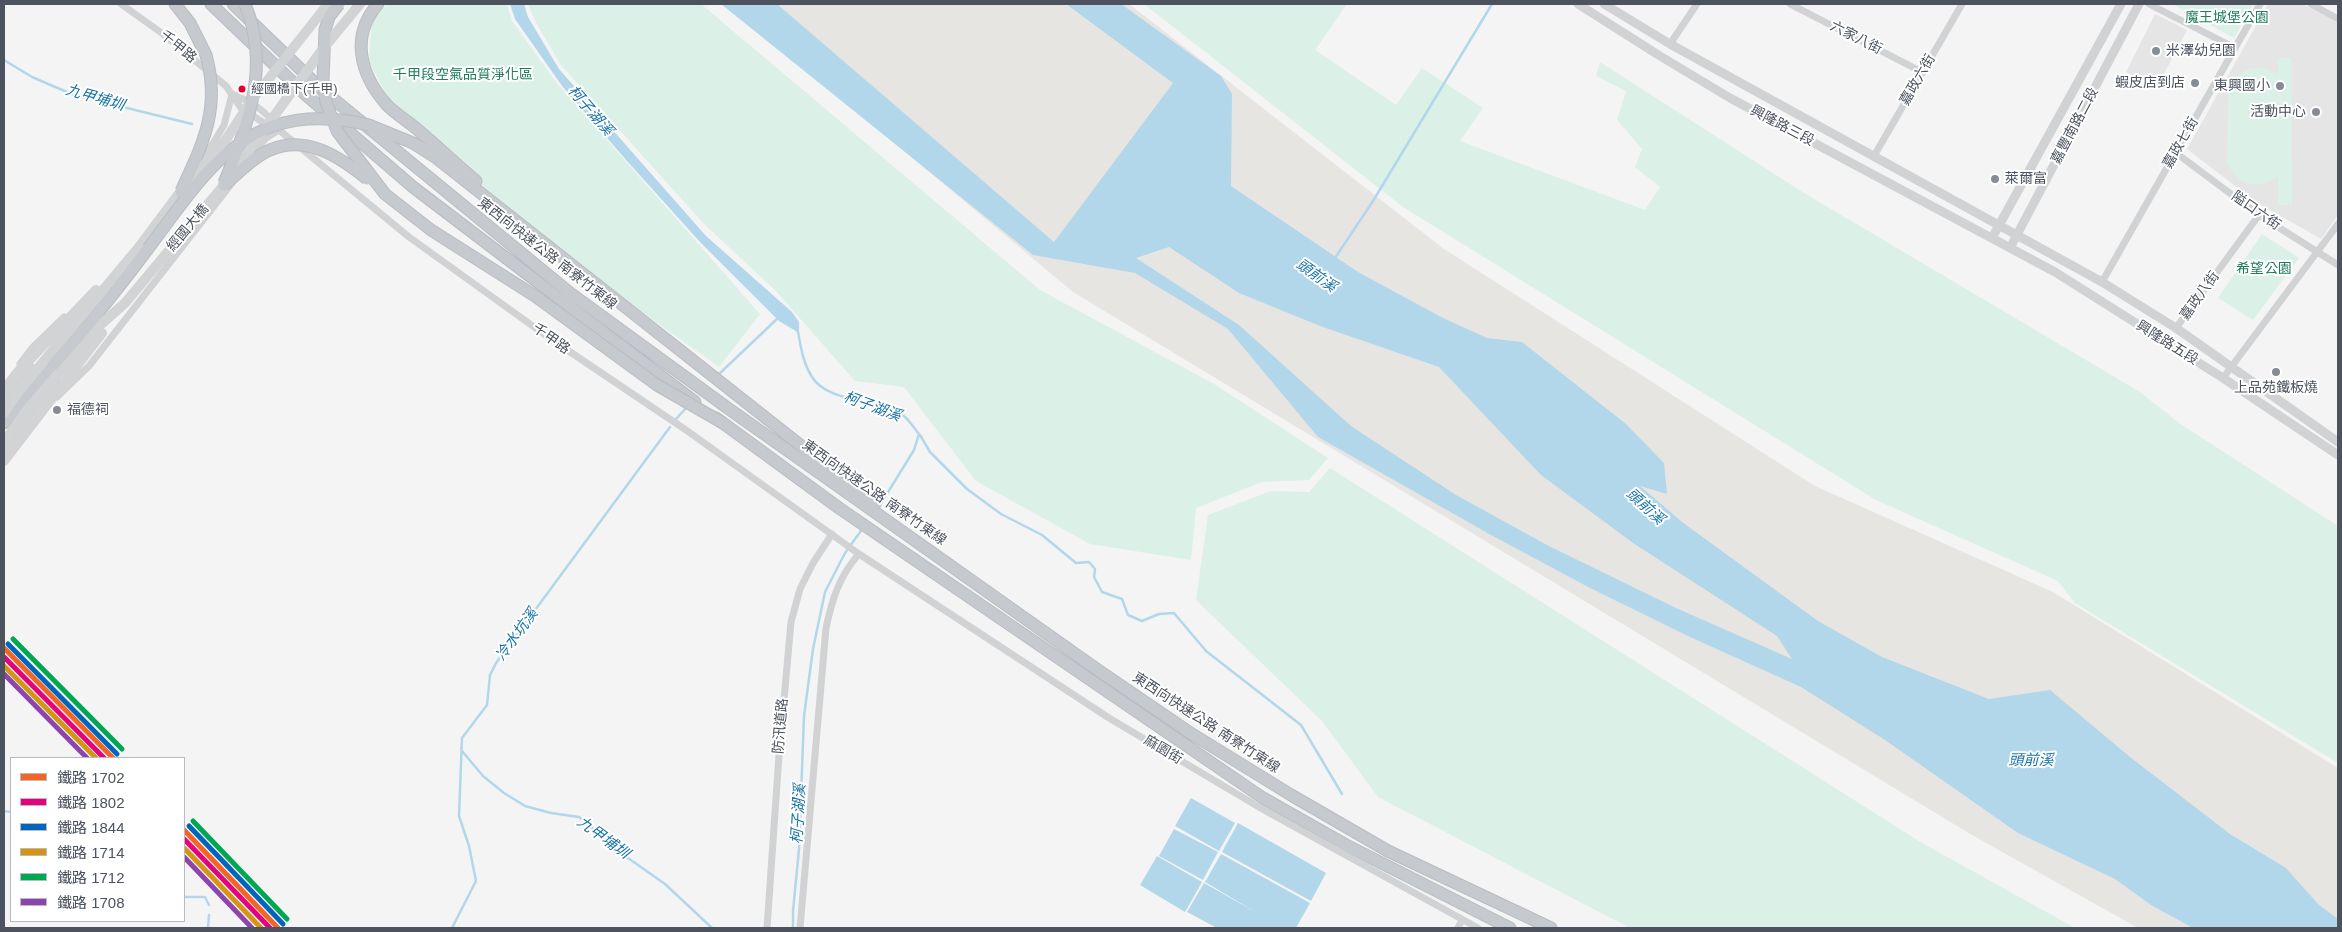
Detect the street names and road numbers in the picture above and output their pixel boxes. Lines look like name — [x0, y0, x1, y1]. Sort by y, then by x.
street label: 六家八街 — [1827, 18, 1885, 58]
street label: 千甲路 — [156, 27, 200, 67]
street label: 嘉政六街 — [1897, 52, 1939, 108]
street label: 嘉豐南路二段 — [2048, 85, 2102, 167]
street label: 興隆路三段 — [1747, 102, 1817, 150]
street label: 嘉政七街 — [2160, 115, 2202, 171]
street label: 隘口六街 — [2228, 188, 2284, 234]
street label: 東西向快速公路 南寮竹東線 — [474, 194, 620, 314]
street label: 經國大橋 — [164, 201, 212, 255]
street label: 嘉政八街 — [2177, 268, 2223, 324]
street label: 興隆路五段 — [2133, 317, 2201, 369]
street label: 千甲路 — [529, 320, 573, 358]
street label: 東西向快速公路 南寮竹東線 — [799, 437, 949, 549]
street label: 東西向快速公路 南寮竹東線 — [1129, 669, 1283, 777]
street label: 防汛道路 — [770, 697, 792, 755]
street label: 麻園街 — [1141, 732, 1185, 768]

